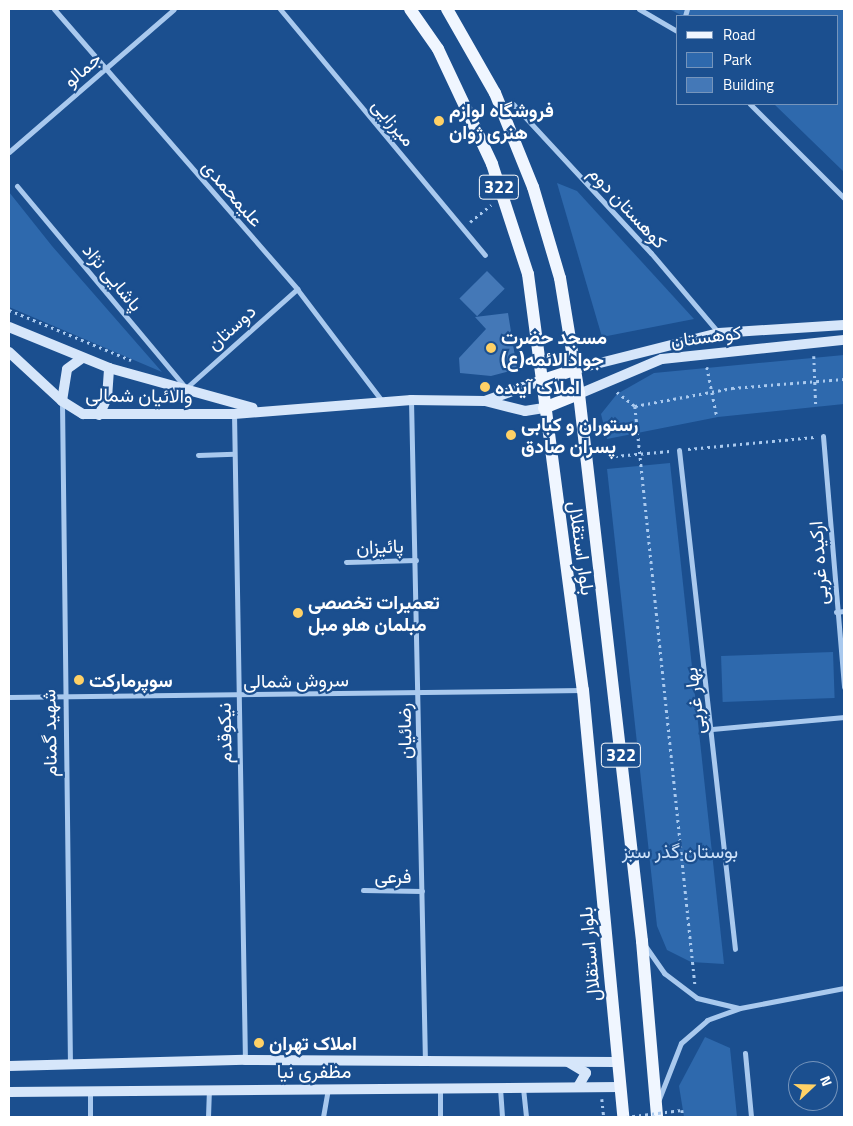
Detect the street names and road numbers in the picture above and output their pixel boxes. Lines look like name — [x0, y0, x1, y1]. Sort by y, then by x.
street label: جمالو — [58, 46, 106, 92]
street label: میرزایی — [368, 94, 420, 150]
street label: علیمحمدی — [198, 155, 268, 231]
street label: کوهستان دوم — [584, 161, 672, 253]
road number: 322 — [478, 172, 520, 202]
street label: پاشایی نژاد — [78, 238, 148, 316]
street label: دوستان — [202, 299, 260, 355]
street label: کوهستان — [669, 320, 743, 352]
street label: والائیان شمالی — [85, 383, 193, 407]
street label: بلوار استقلال — [564, 499, 600, 597]
street label: ارکیده غربی — [804, 520, 832, 606]
street label: پائیزان — [356, 534, 404, 558]
street label: بهار غربی — [679, 666, 709, 736]
street label: سروش شمالی — [243, 668, 349, 692]
street label: شهید گمنام — [37, 689, 61, 777]
street label: نیکوقدم — [212, 703, 236, 763]
street label: رضائیان — [392, 703, 416, 759]
road number: 322 — [600, 740, 642, 770]
street label: فرعی — [375, 865, 411, 887]
street label: بلوار استقلال — [574, 906, 604, 1002]
street label: مظفری نیا — [277, 1060, 351, 1082]

